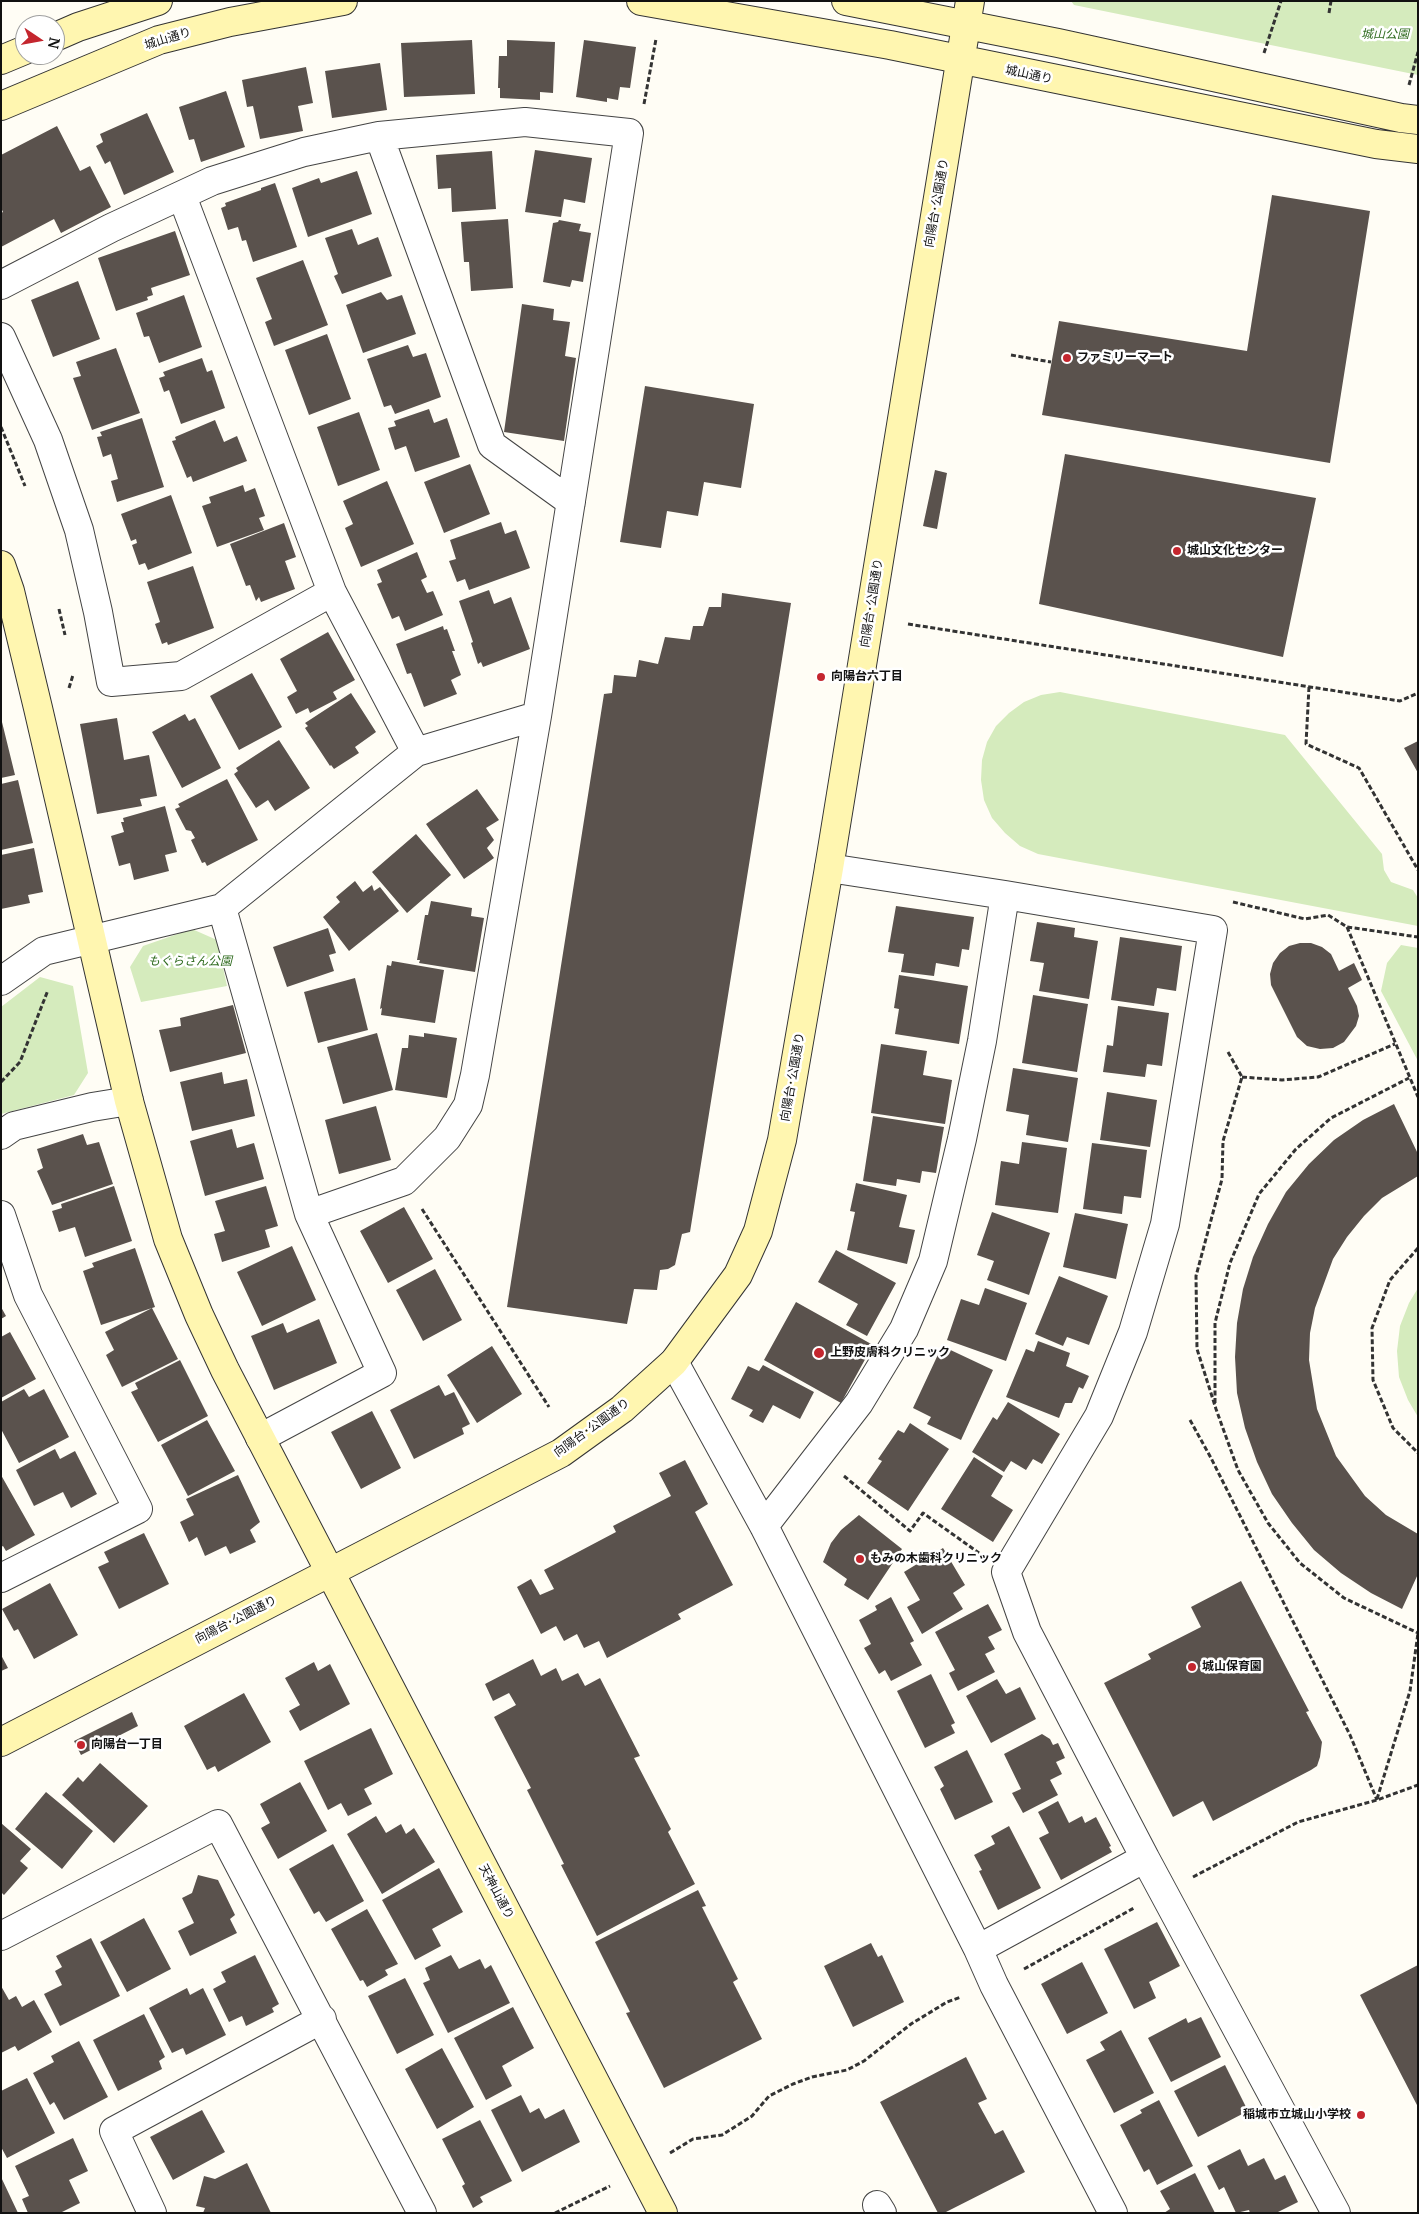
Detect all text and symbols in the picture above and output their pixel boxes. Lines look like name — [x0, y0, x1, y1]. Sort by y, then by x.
north arrow — [15, 15, 65, 65]
street label: 城山通り — [143, 25, 193, 53]
park label: 城山公園 — [1361, 28, 1409, 42]
text: N — [44, 36, 64, 50]
street label: 城山通り — [1004, 63, 1054, 87]
street label: 向陽台･公園通り — [922, 157, 952, 249]
place label: ファミリーマート — [1077, 351, 1173, 365]
marker: ファミリーマート — [1061, 352, 1073, 364]
place label: 城山文化センター — [1187, 544, 1283, 558]
marker: 城山文化センター — [1171, 545, 1183, 557]
street label: 向陽台･公園通り — [858, 557, 886, 649]
place label: 向陽台六丁目 — [831, 670, 903, 684]
marker: 向陽台六丁目 — [815, 671, 827, 683]
park label: もぐらさん公園 — [148, 955, 232, 969]
street label: 向陽台･公園通り — [778, 1031, 808, 1123]
marker: 上野皮膚科クリニック — [812, 1346, 826, 1360]
place label: 上野皮膚科クリニック — [830, 1346, 950, 1360]
street label: 向陽台･公園通り — [551, 1396, 633, 1460]
place label: もみの木歯科クリニック — [870, 1552, 1002, 1566]
marker: もみの木歯科クリニック — [854, 1553, 866, 1565]
street label: 向陽台･公園通り — [193, 1593, 279, 1647]
place label: 城山保育園 — [1202, 1660, 1262, 1674]
marker: 城山保育園 — [1186, 1661, 1198, 1673]
place label: 向陽台一丁目 — [91, 1738, 163, 1752]
marker: 向陽台一丁目 — [75, 1739, 87, 1751]
street label: 天神山通り — [476, 1862, 516, 1922]
place label: 稲城市立城山小学校 — [1243, 2108, 1351, 2122]
marker: 稲城市立城山小学校 — [1355, 2109, 1367, 2121]

